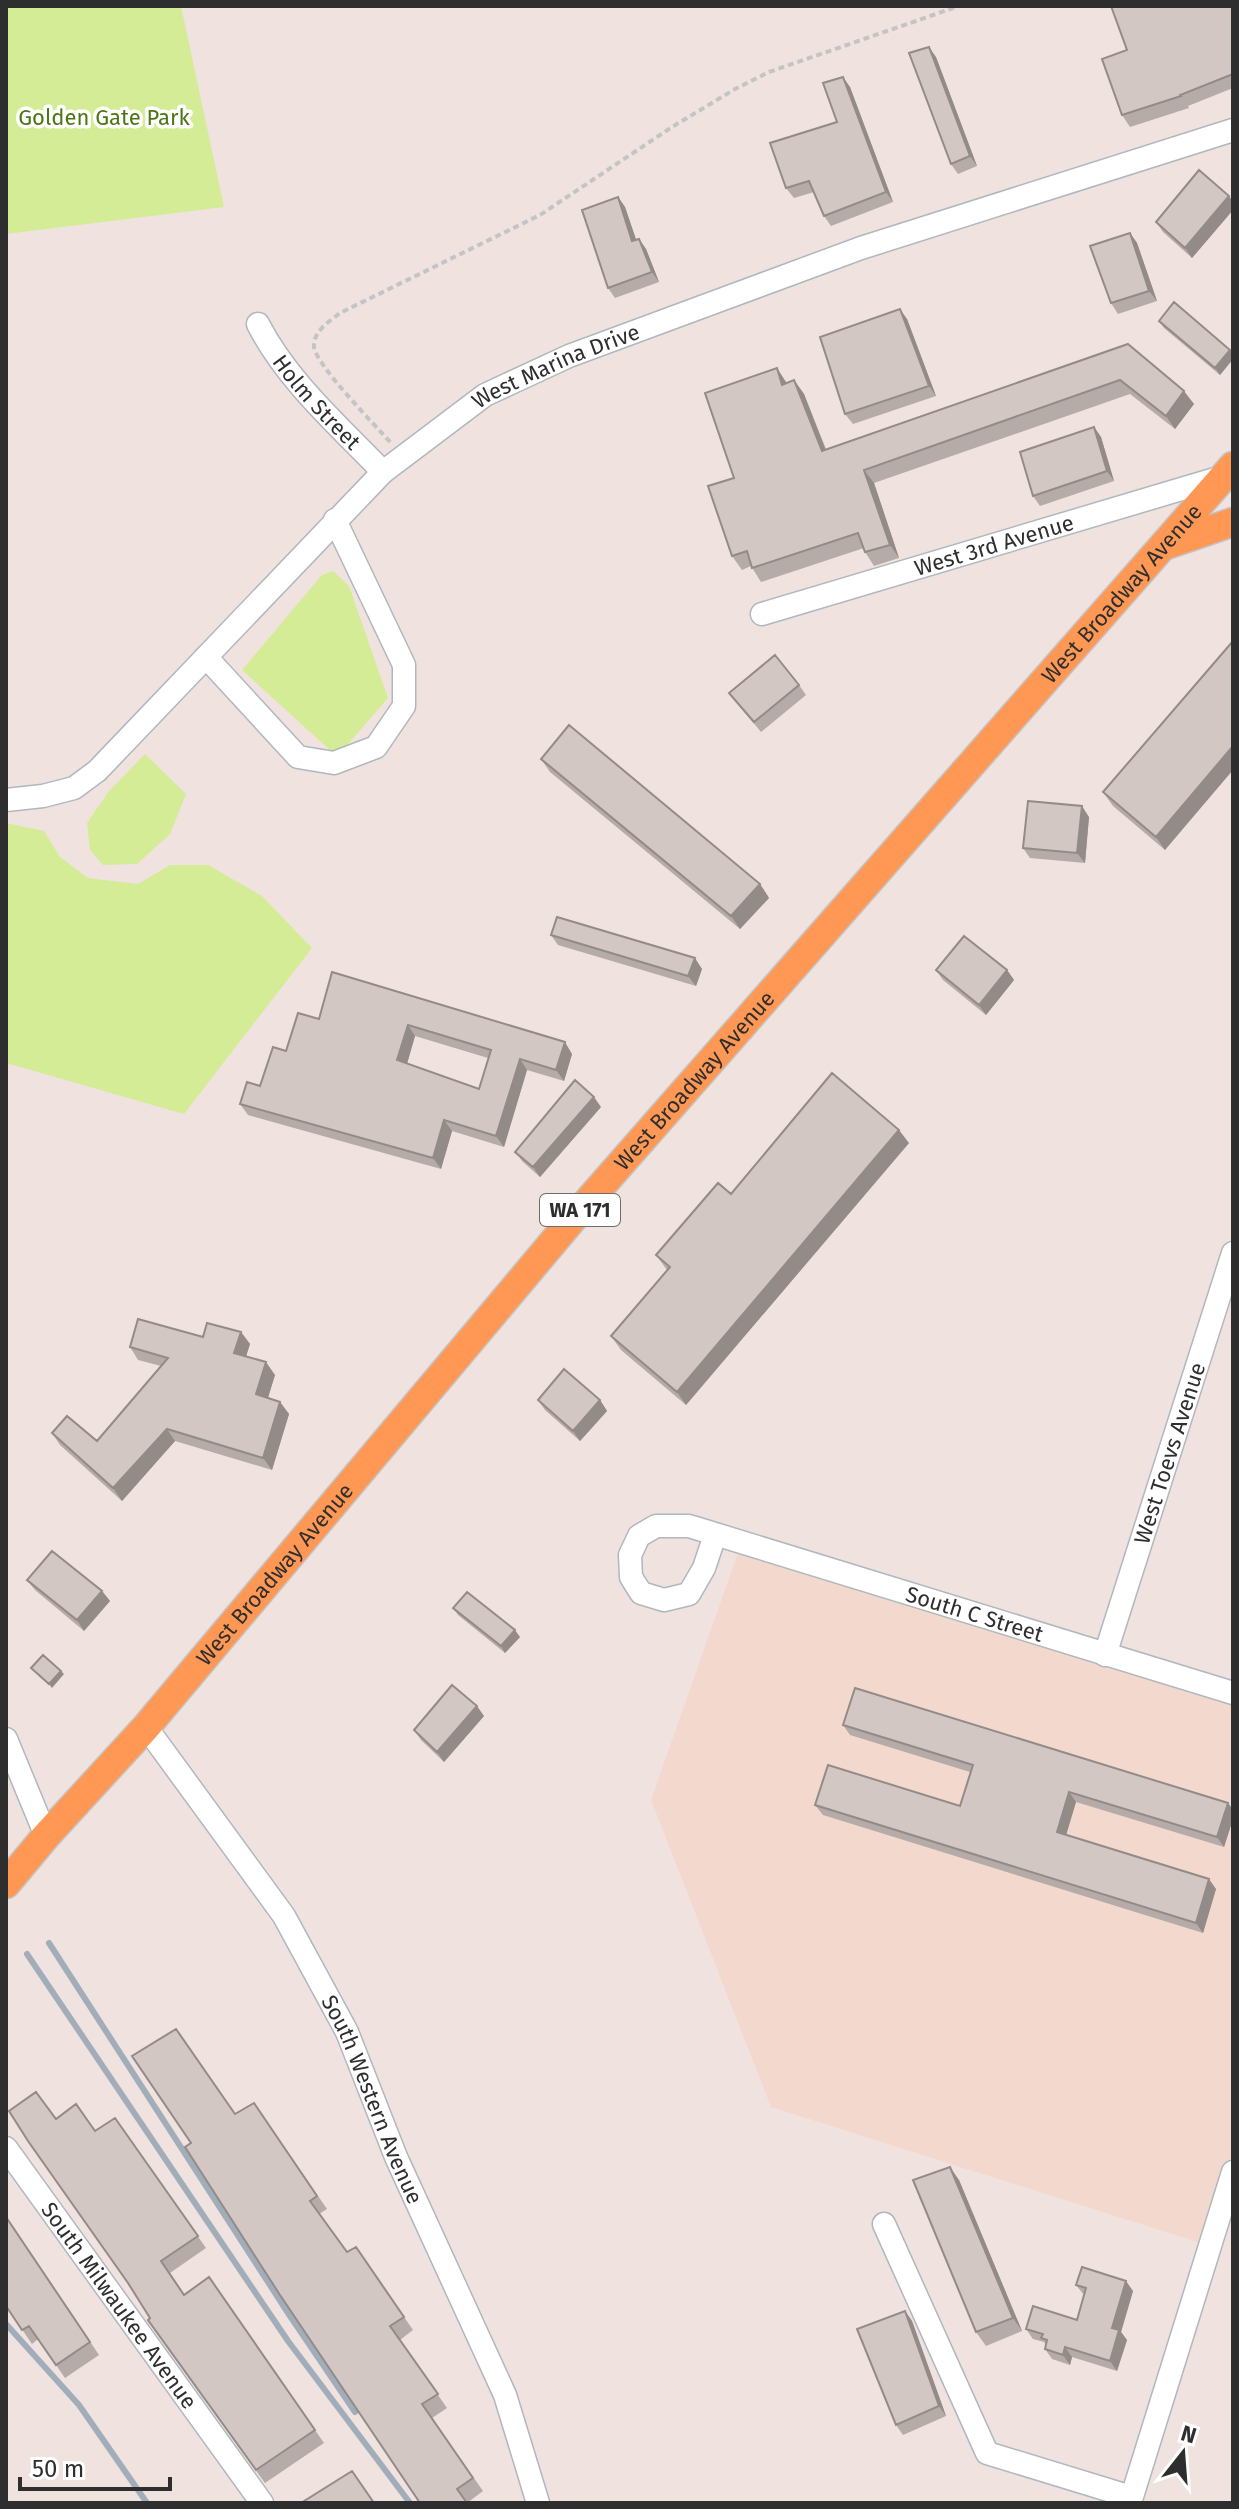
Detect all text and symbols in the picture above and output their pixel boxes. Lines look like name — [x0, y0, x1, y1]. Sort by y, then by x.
park label: Golden Gate Park — [18, 104, 190, 131]
street label: West Marina Drive — [466, 318, 643, 414]
street label: Holm Street — [267, 349, 367, 455]
street label: West Broadway Avenue — [1035, 498, 1207, 689]
street label: West 3rd Avenue — [911, 508, 1077, 581]
street label: West Broadway Avenue — [608, 985, 780, 1176]
road number: WA 171 — [540, 1194, 620, 1226]
street label: West Toevs Avenue — [1128, 1359, 1211, 1547]
street label: West Broadway Avenue — [190, 1477, 359, 1671]
street label: South C Street — [903, 1580, 1047, 1647]
street label: South Western Avenue — [316, 1990, 429, 2208]
street label: South Milwaukee Avenue — [36, 2197, 203, 2414]
north arrow — [1143, 2413, 1223, 2493]
text: N — [1178, 2419, 1200, 2449]
scale bar — [20, 2441, 170, 2491]
text: 50 m — [32, 2455, 84, 2483]

